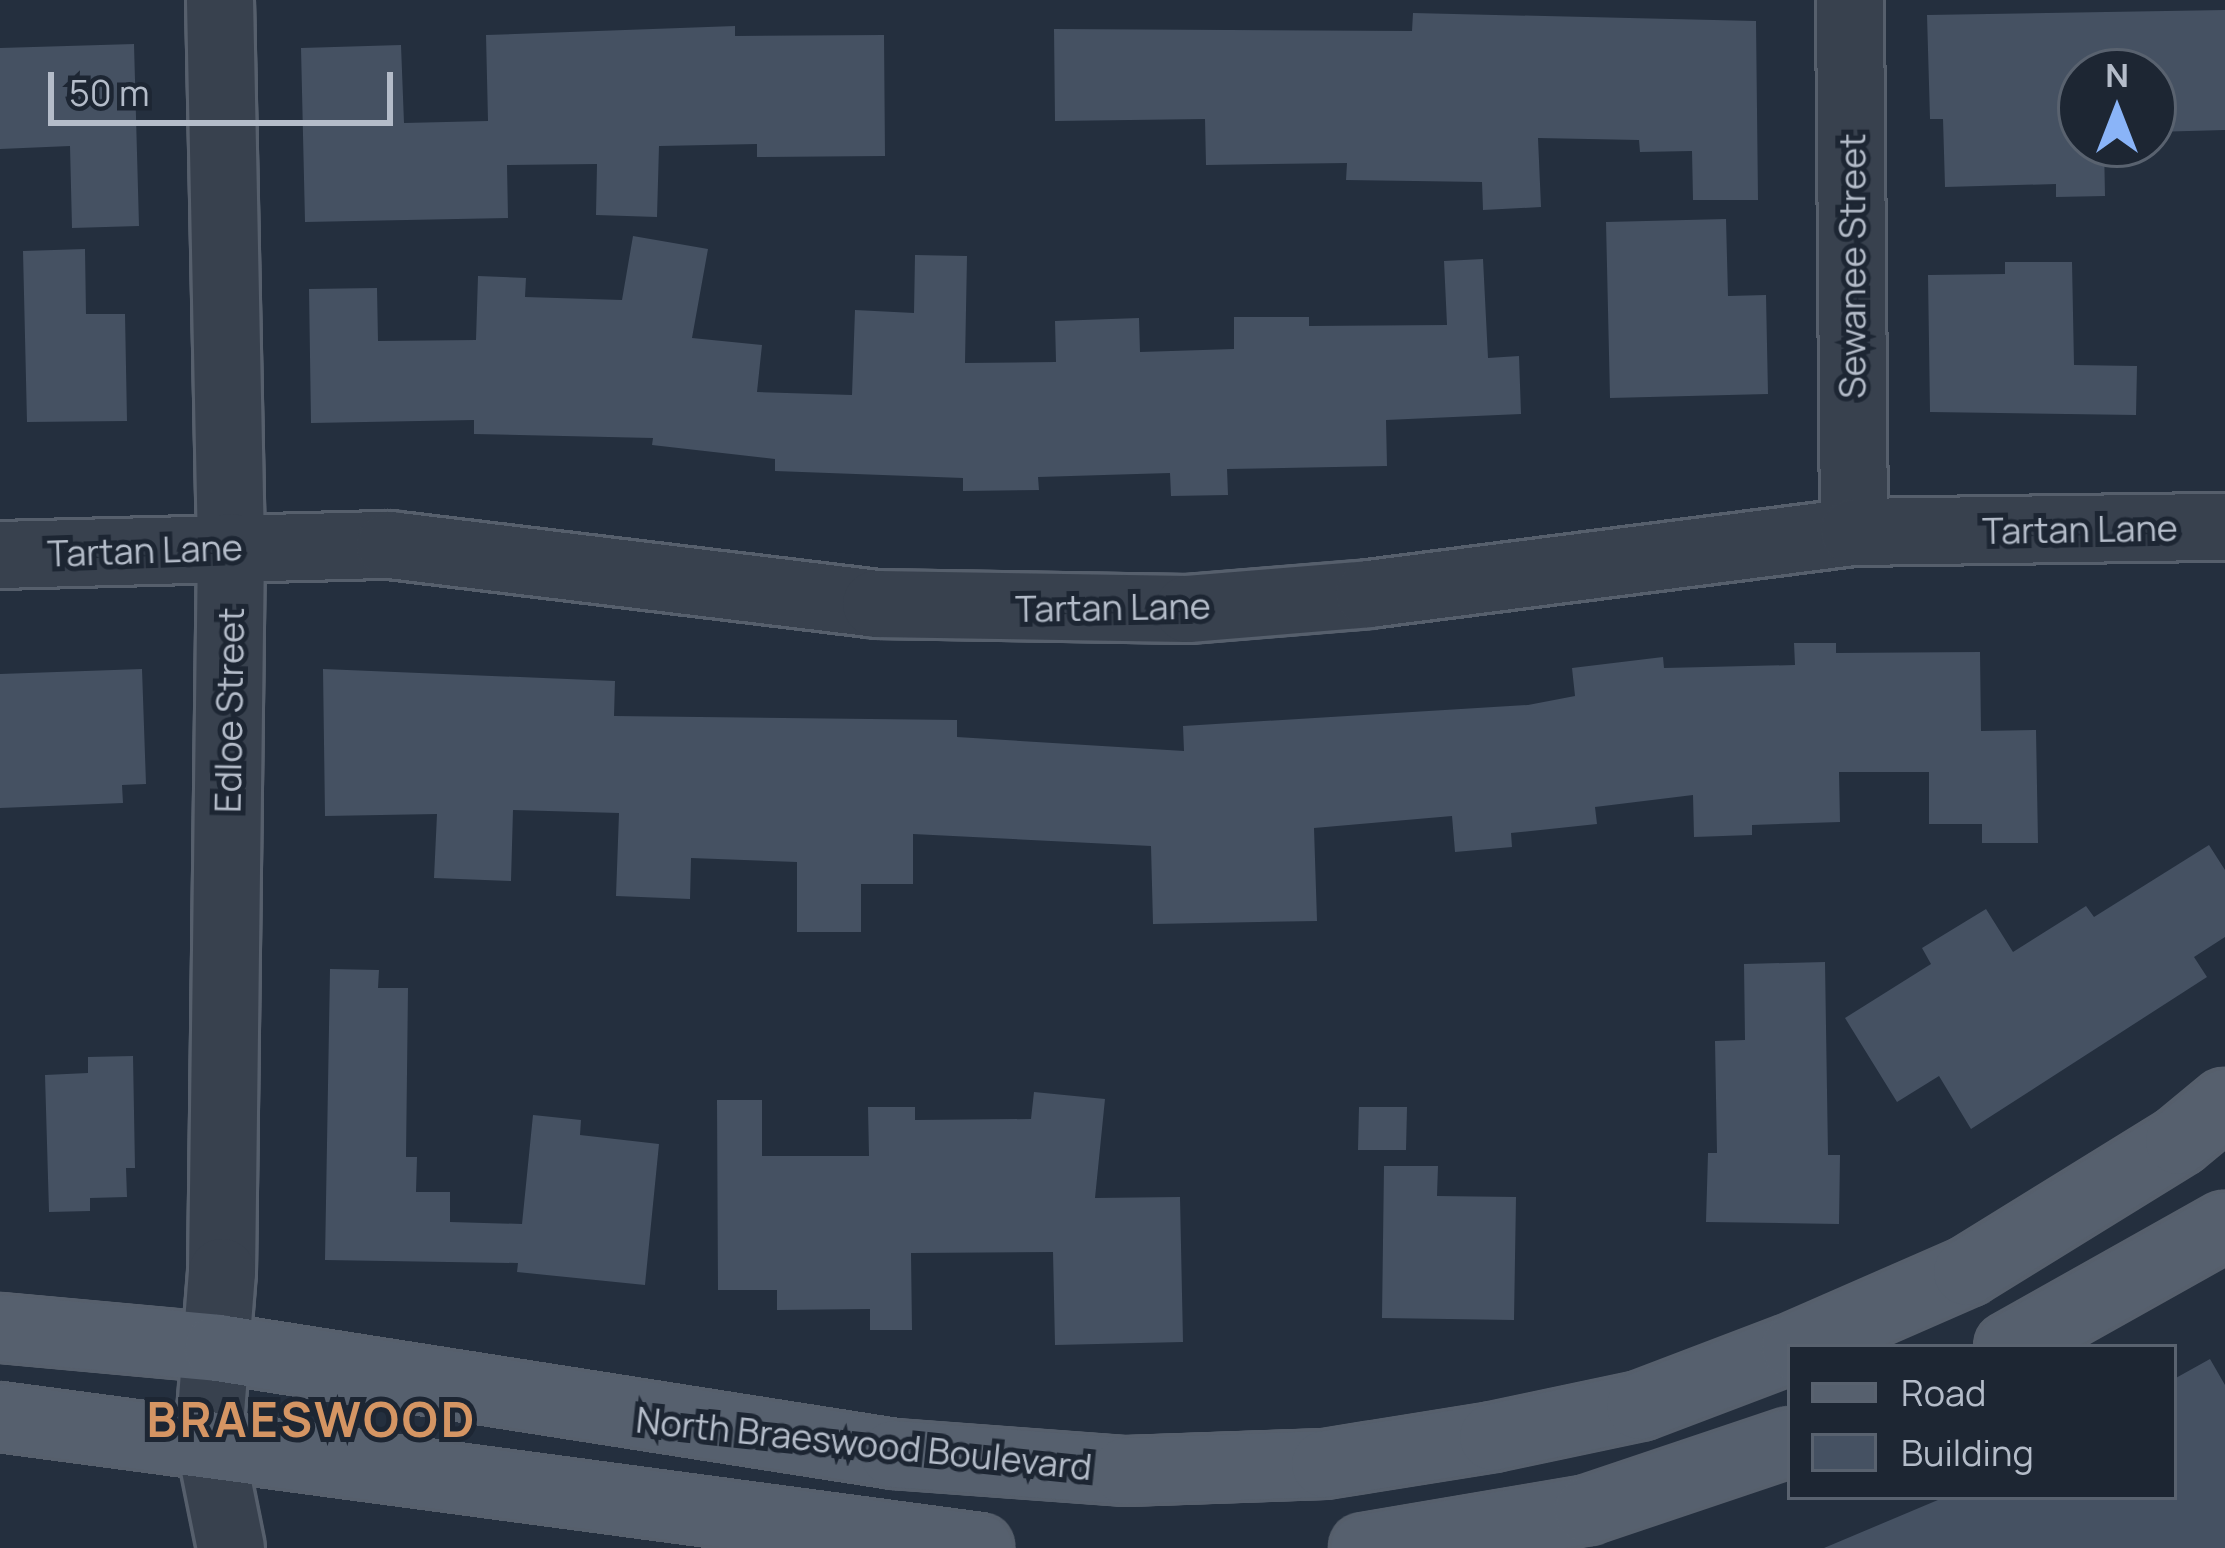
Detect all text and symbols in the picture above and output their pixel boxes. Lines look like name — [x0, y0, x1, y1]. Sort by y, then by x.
scale bar — [54, 48, 399, 122]
north arrow — [2057, 48, 2177, 168]
text: N — [2105, 52, 2129, 97]
text: 50 m — [69, 68, 149, 117]
street label: Sewanee Street — [1830, 133, 1874, 399]
street label: Tartan Lane — [1982, 506, 2178, 552]
street label: Tartan Lane — [46, 525, 244, 575]
street label: Tartan Lane — [1015, 584, 1211, 630]
street label: Edloe Street — [206, 607, 252, 813]
legend — [1787, 1344, 2177, 1500]
text: Road — [1901, 1368, 1986, 1417]
district label: BRAESWOOD — [147, 1390, 477, 1448]
street label: North Braeswood Boulevard — [634, 1398, 1094, 1488]
text: Building — [1901, 1428, 2034, 1477]

